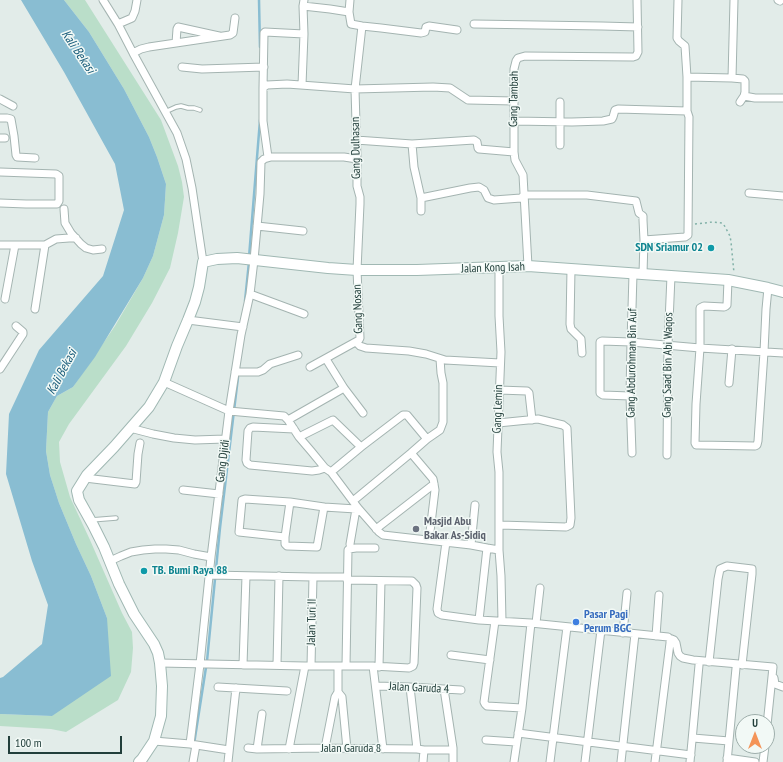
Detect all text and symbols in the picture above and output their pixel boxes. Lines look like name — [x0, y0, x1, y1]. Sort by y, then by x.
water label: Kali Bekasi — [58, 27, 98, 77]
street label: Gang Tambah — [506, 71, 522, 127]
street label: Gang Dulhasan — [348, 117, 364, 179]
place label: SDN Sriamur 02 — [635, 241, 703, 255]
marker: SDN Sriamur 02 — [706, 243, 716, 253]
street label: Jalan Kong Isah — [461, 260, 525, 276]
street label: Gang Nosan — [350, 284, 366, 334]
street label: Gang Abdurohman Bin Auf — [624, 308, 640, 418]
street label: Gang Saad Bin Abi Waqos — [660, 312, 676, 418]
water label: Kali Bekasi — [44, 347, 80, 397]
street label: Gang Lemin — [490, 384, 506, 434]
street label: Gang Djidi — [213, 439, 233, 483]
place label: Masjid Abu Bakar As-Sidiq — [424, 515, 486, 543]
marker: Masjid Abu Bakar As-Sidiq — [411, 524, 421, 534]
place label: TB. Bumi Raya 88 — [152, 564, 228, 578]
marker: TB. Bumi Raya 88 — [139, 566, 149, 576]
street label: Jalan Turi II — [304, 599, 320, 645]
place label: Pasar Pagi Perum BGC — [584, 608, 631, 636]
marker: Pasar Pagi Perum BGC — [571, 617, 581, 627]
street label: Jalan Garuda 4 — [389, 679, 449, 697]
north arrow — [735, 714, 775, 754]
text: U — [752, 716, 758, 730]
scale bar — [10, 728, 124, 754]
text: 100 m — [15, 735, 42, 750]
street label: Jalan Garuda 8 — [321, 742, 381, 756]

